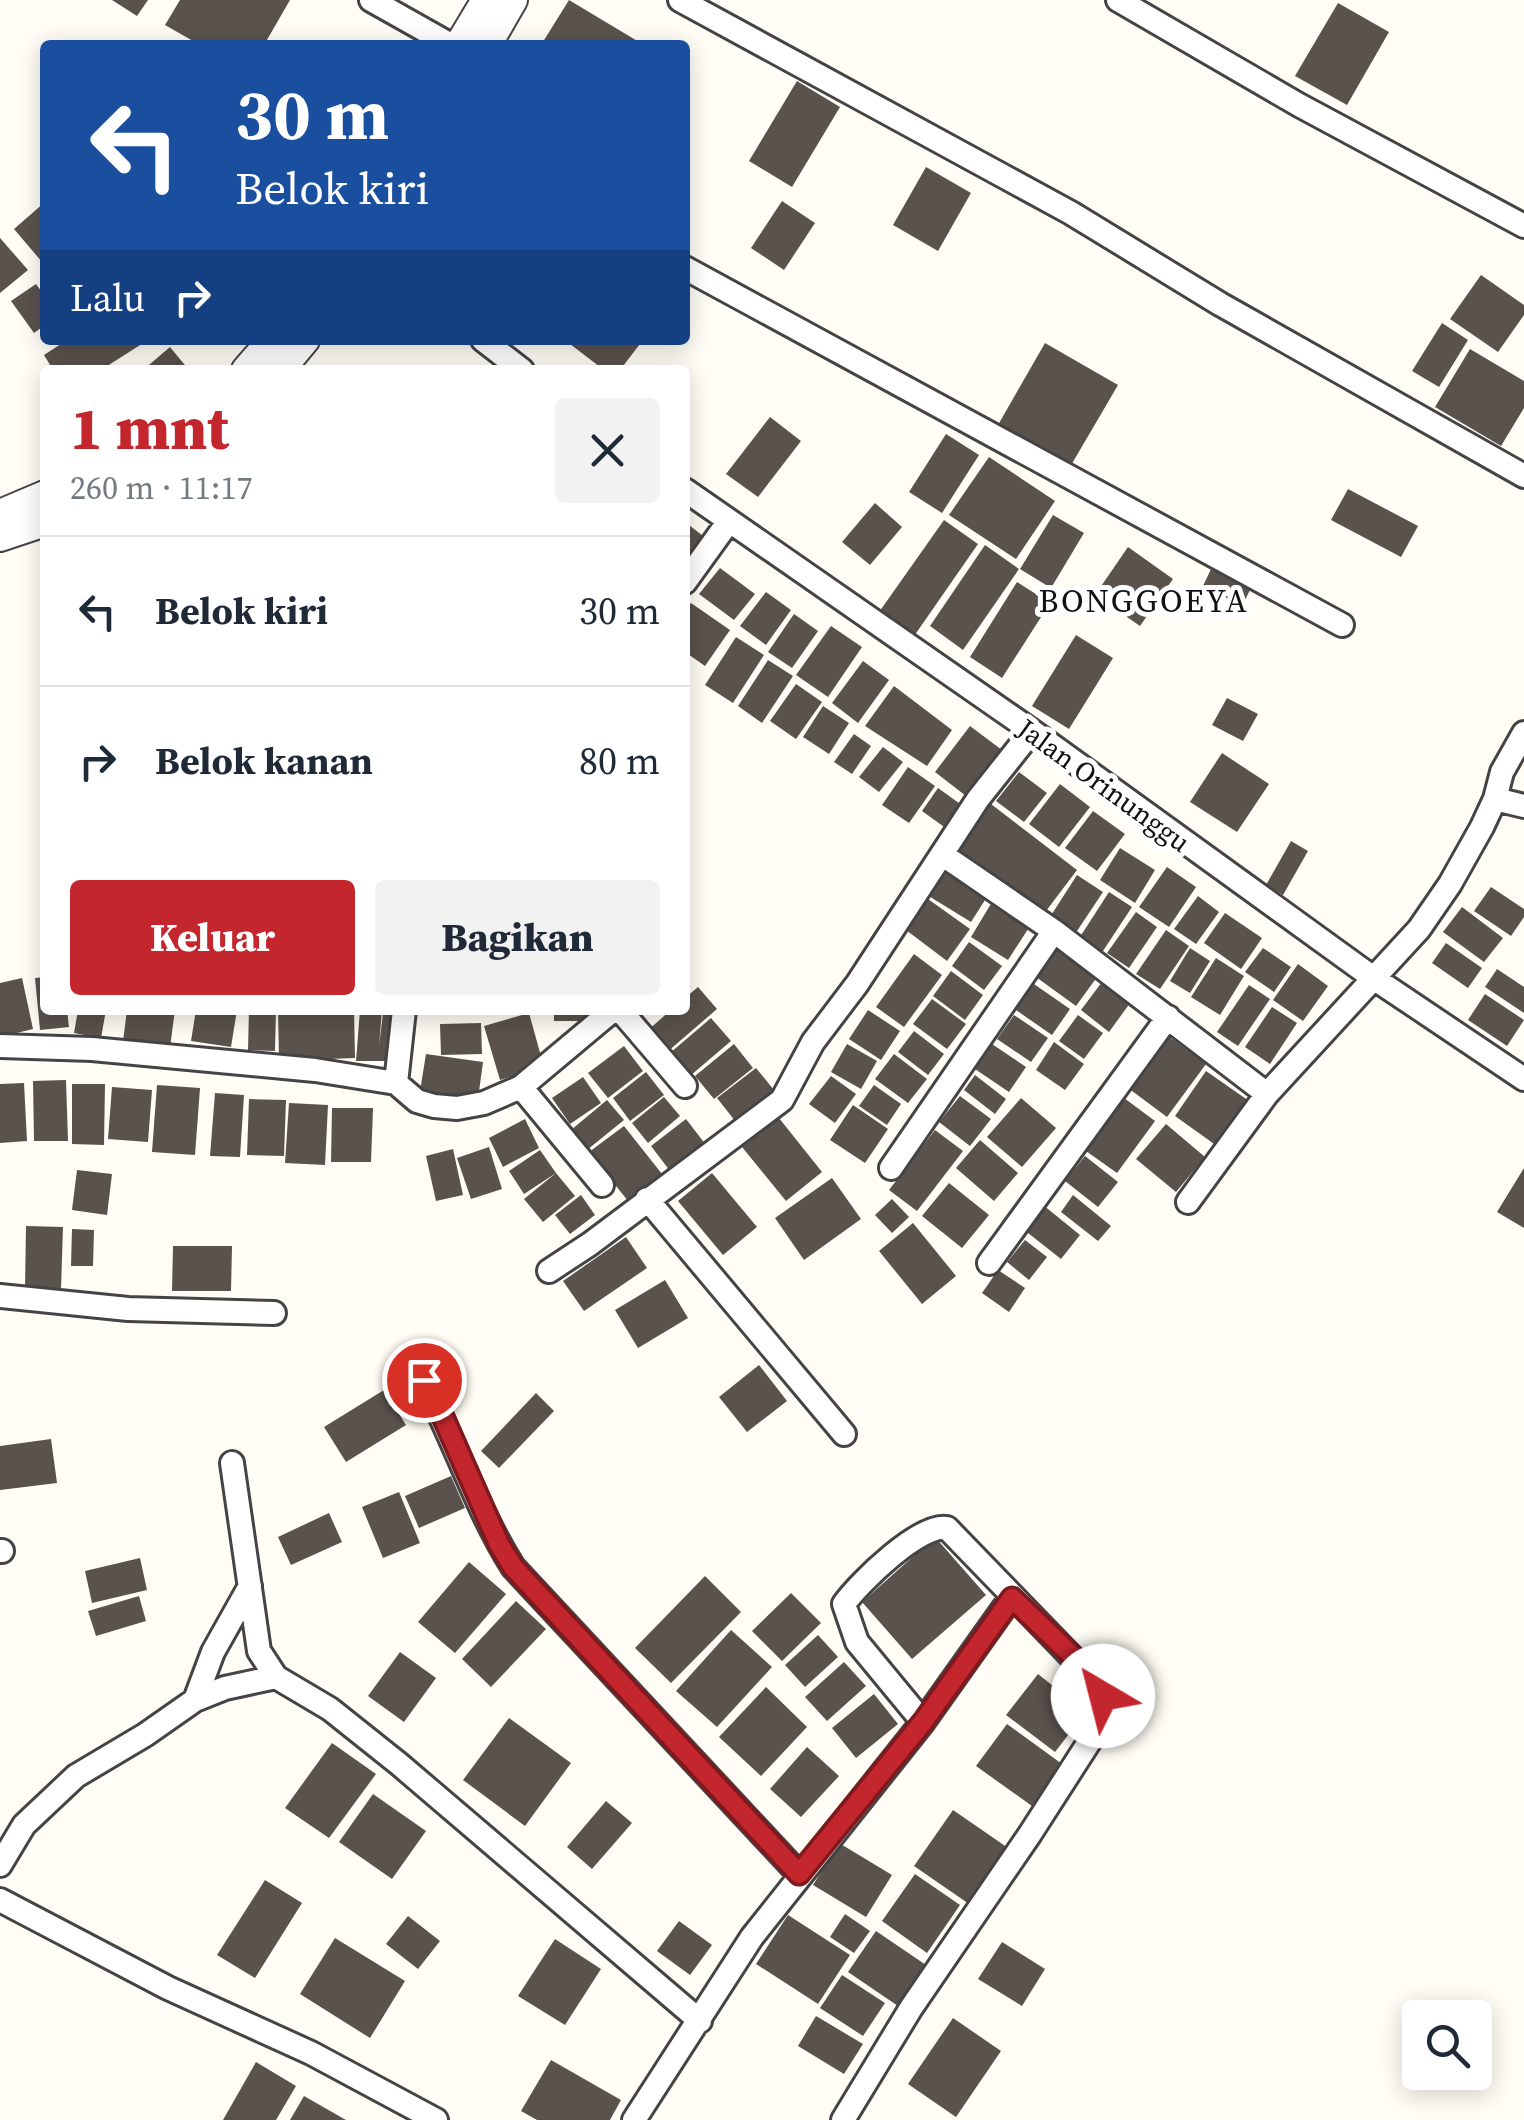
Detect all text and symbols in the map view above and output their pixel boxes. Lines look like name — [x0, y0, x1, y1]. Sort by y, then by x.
text: 30 m — [235, 66, 389, 162]
icon: left — [70, 80, 200, 210]
text: Belok kiri — [235, 157, 429, 219]
icon: right — [165, 270, 220, 325]
text: Lalu — [70, 272, 145, 324]
text: 1 mnt — [70, 387, 229, 469]
button: close — [555, 398, 660, 503]
text: 260 m · 11:17 — [70, 466, 252, 510]
district label: BONGGOEYA — [1039, 579, 1249, 623]
icon: left — [70, 584, 125, 639]
text: Belok kiri — [155, 585, 328, 637]
text: 30 m — [579, 585, 660, 637]
street label: Jalan Orinunggu — [1009, 709, 1198, 861]
icon: right — [70, 734, 125, 789]
text: Belok kanan — [155, 735, 373, 787]
text: 80 m — [579, 735, 660, 787]
button: Keluar — [70, 880, 355, 995]
button: Bagikan — [375, 880, 660, 995]
pin — [382, 1338, 467, 1423]
icon: arrive — [397, 1353, 452, 1408]
position arrow — [1051, 1644, 1155, 1748]
map controls — [1402, 2000, 1492, 2090]
button: search — [1402, 2000, 1492, 2090]

